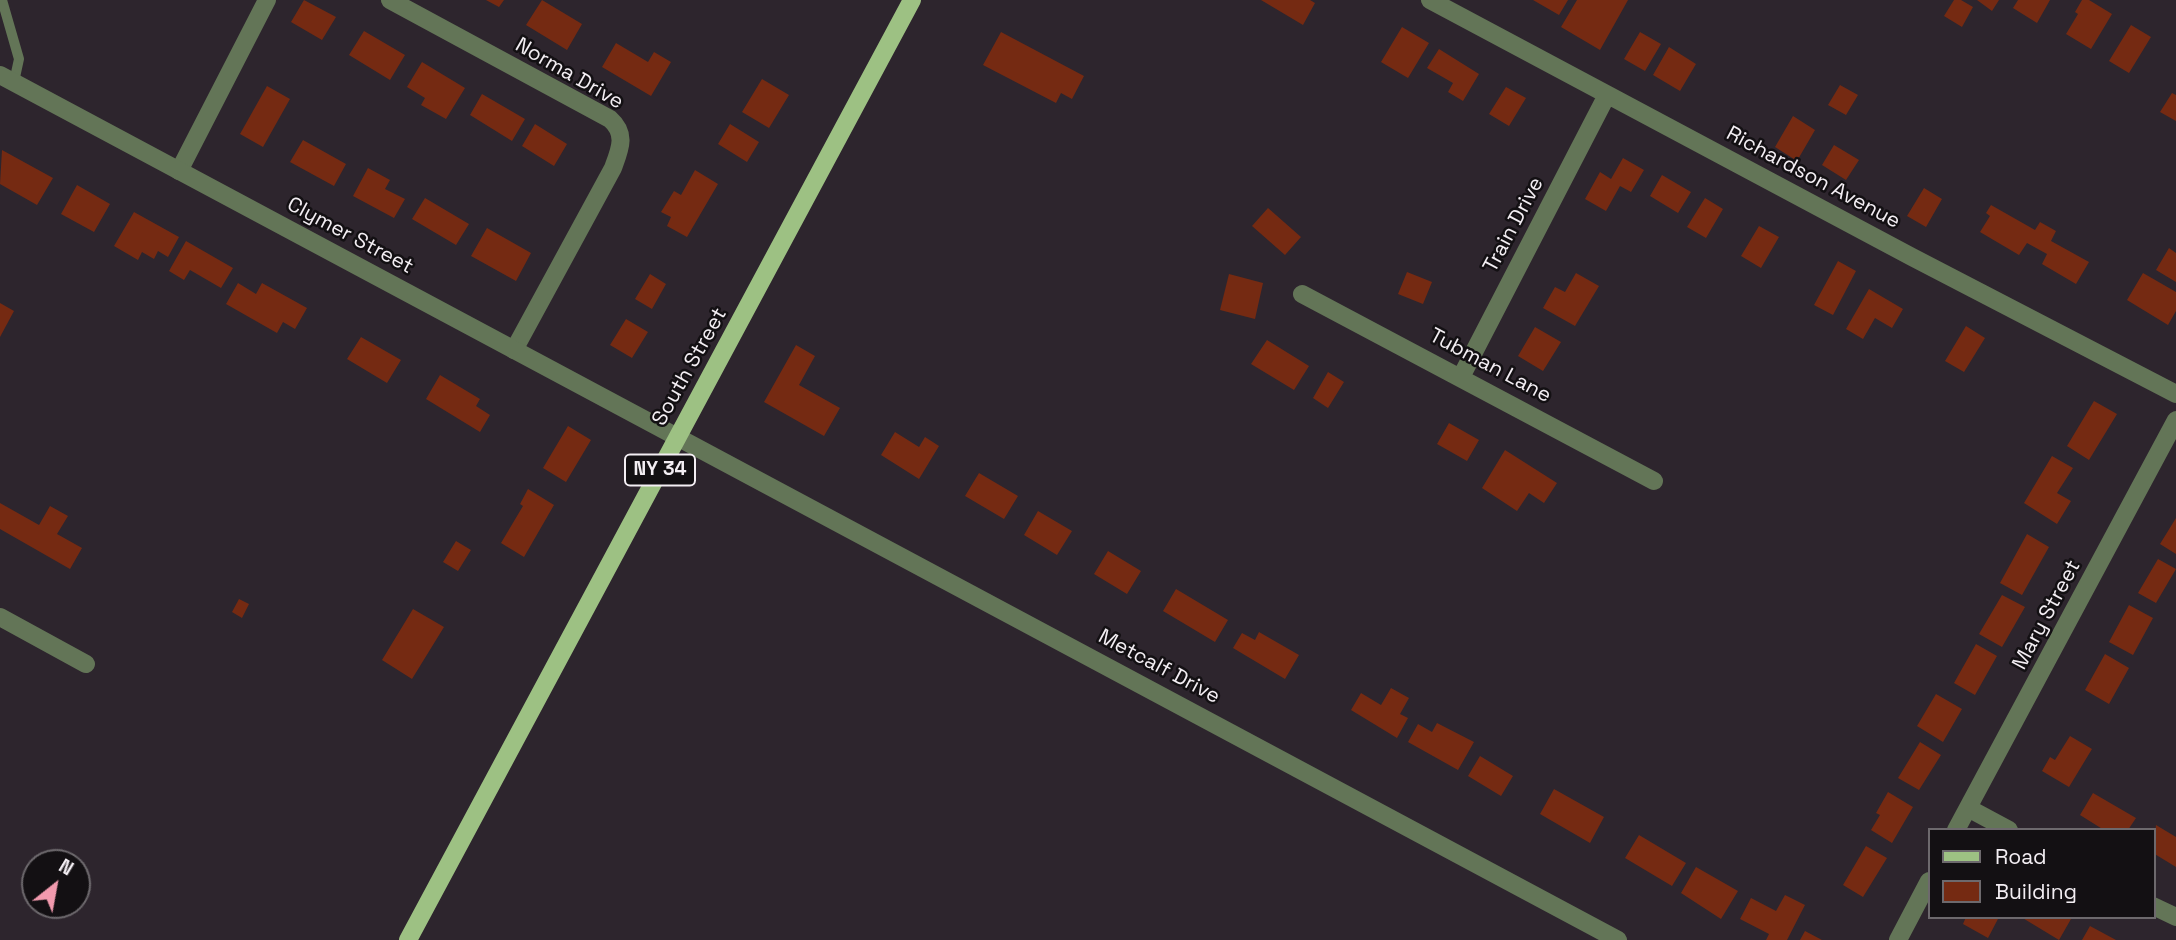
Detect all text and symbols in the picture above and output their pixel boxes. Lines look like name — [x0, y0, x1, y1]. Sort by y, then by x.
street label: Norma Drive — [510, 33, 628, 115]
street label: Richardson Avenue — [1722, 121, 1904, 235]
street label: Train Drive — [1478, 173, 1550, 277]
street label: Clymer Street — [283, 192, 417, 280]
street label: South Street — [647, 304, 733, 430]
street label: Tubman Lane — [1425, 323, 1555, 409]
road number: NY 34 — [625, 454, 695, 485]
street label: Mary Street — [2008, 556, 2086, 674]
street label: Metcalf Drive — [1094, 624, 1224, 710]
legend — [1927, 828, 2155, 919]
text: Road — [1995, 843, 2047, 870]
north arrow — [21, 849, 91, 919]
text: N — [54, 853, 78, 881]
text: Building — [1995, 878, 2077, 905]

